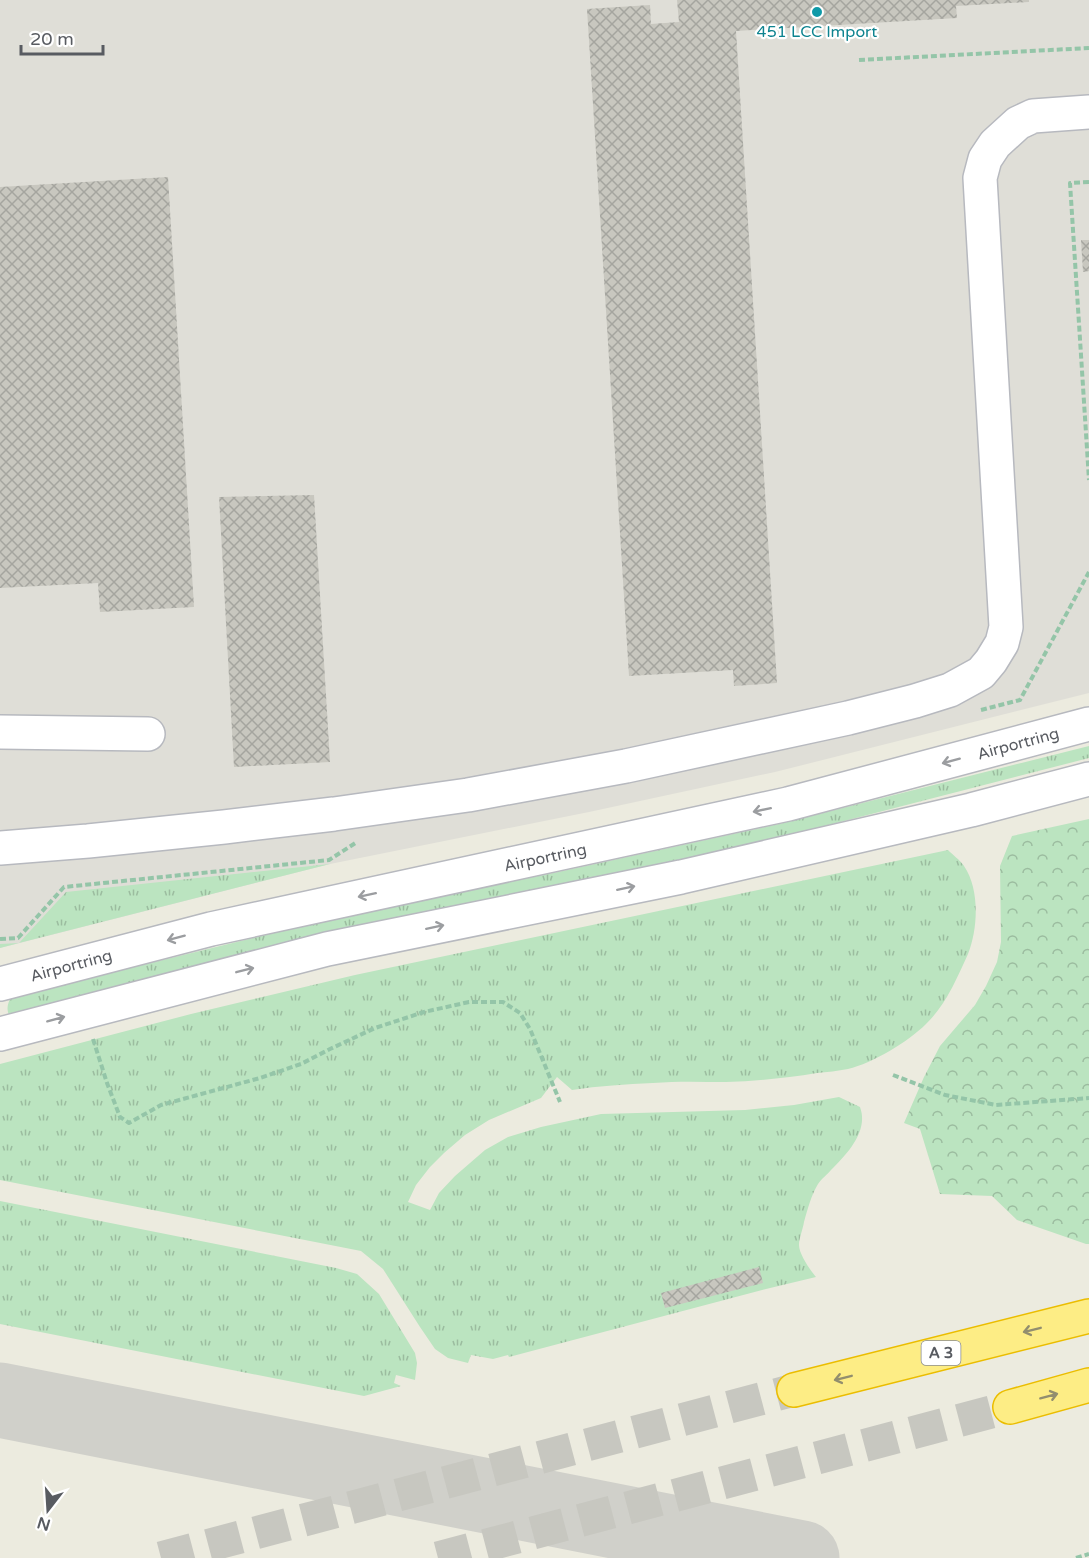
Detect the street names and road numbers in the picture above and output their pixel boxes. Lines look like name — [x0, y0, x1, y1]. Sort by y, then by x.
street label: Airportring — [975, 723, 1061, 764]
street label: Airportring — [502, 839, 588, 876]
street label: Airportring — [28, 945, 114, 986]
road number: A 3 — [922, 1341, 960, 1365]

